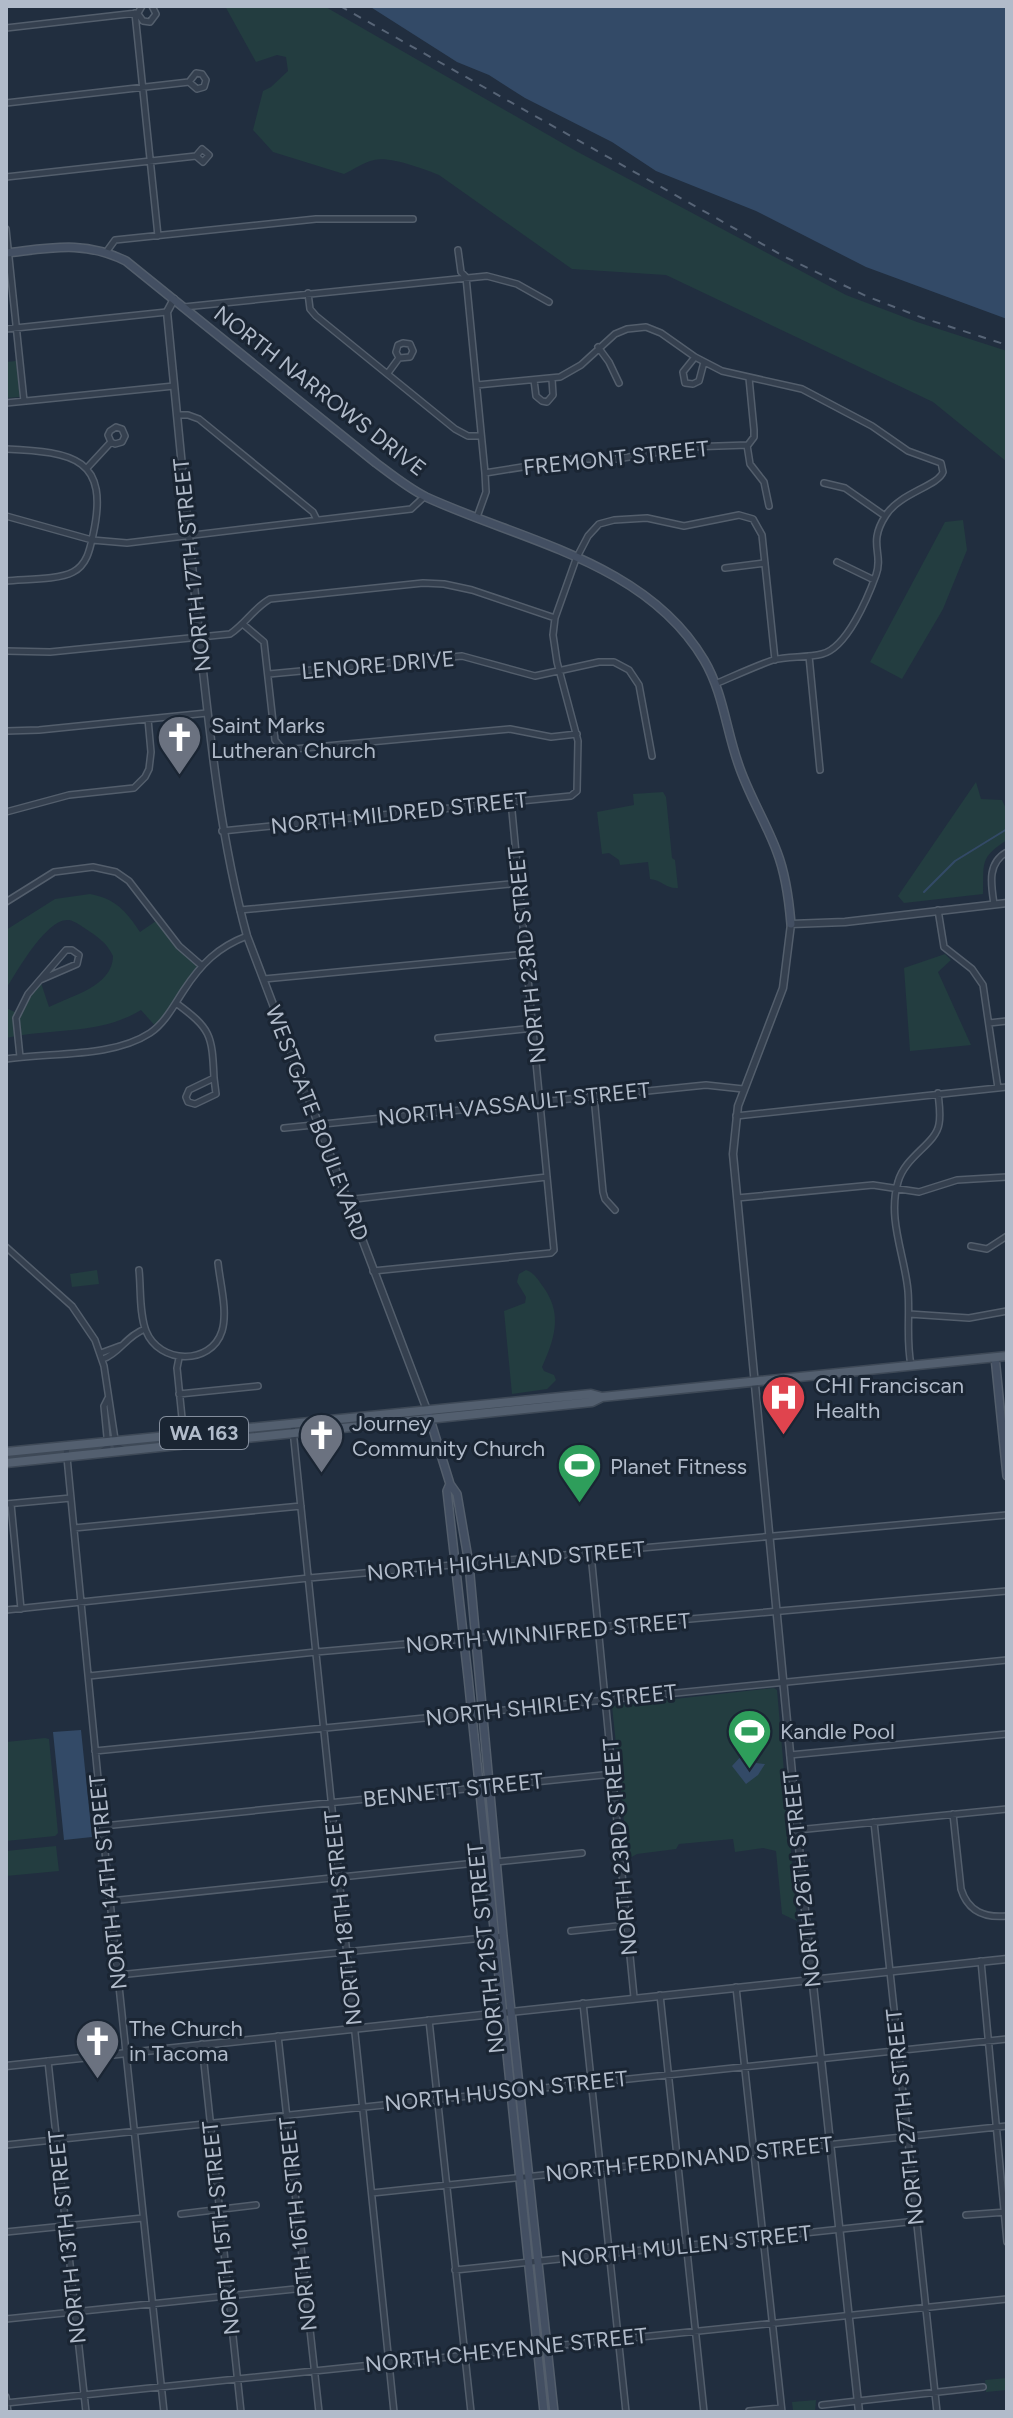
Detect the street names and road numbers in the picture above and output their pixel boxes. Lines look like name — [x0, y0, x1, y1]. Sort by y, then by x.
street label: NORTH NARROWS DRIVE — [209, 300, 431, 482]
street label: FREMONT STREET — [522, 435, 710, 481]
street label: NORTH 17TH STREET — [167, 457, 217, 673]
street label: LENORE DRIVE — [300, 645, 456, 685]
street label: NORTH MILDRED STREET — [269, 786, 529, 840]
street label: NORTH 23RD STREET — [502, 845, 552, 1065]
street label: WESTGATE BOULEVARD — [260, 1001, 374, 1245]
street label: NORTH VASSAULT STREET — [377, 1076, 651, 1132]
road number: WA 163 — [160, 1417, 248, 1449]
street label: NORTH HIGHLAND STREET — [366, 1535, 646, 1587]
street label: NORTH WINNIFRED STREET — [404, 1607, 692, 1659]
street label: NORTH SHIRLEY STREET — [424, 1678, 678, 1732]
street label: NORTH 23RD STREET — [597, 1737, 643, 1957]
street label: BENNETT STREET — [362, 1767, 544, 1813]
street label: NORTH 26TH STREET — [777, 1769, 827, 1989]
street label: NORTH 14TH STREET — [83, 1773, 133, 1991]
street label: NORTH 18TH STREET — [318, 1809, 368, 2027]
street label: NORTH 21ST STREET — [461, 1841, 511, 2055]
street label: NORTH 27TH STREET — [880, 2007, 930, 2227]
street label: NORTH HUSON STREET — [383, 2065, 629, 2117]
street label: NORTH 16TH STREET — [273, 2116, 323, 2332]
street label: NORTH 15TH STREET — [196, 2119, 246, 2337]
street label: NORTH 13TH STREET — [42, 2129, 92, 2345]
street label: NORTH FERDINAND STREET — [544, 2130, 834, 2188]
street label: NORTH MULLEN STREET — [559, 2219, 813, 2273]
street label: NORTH CHEYENNE STREET — [363, 2322, 649, 2378]

